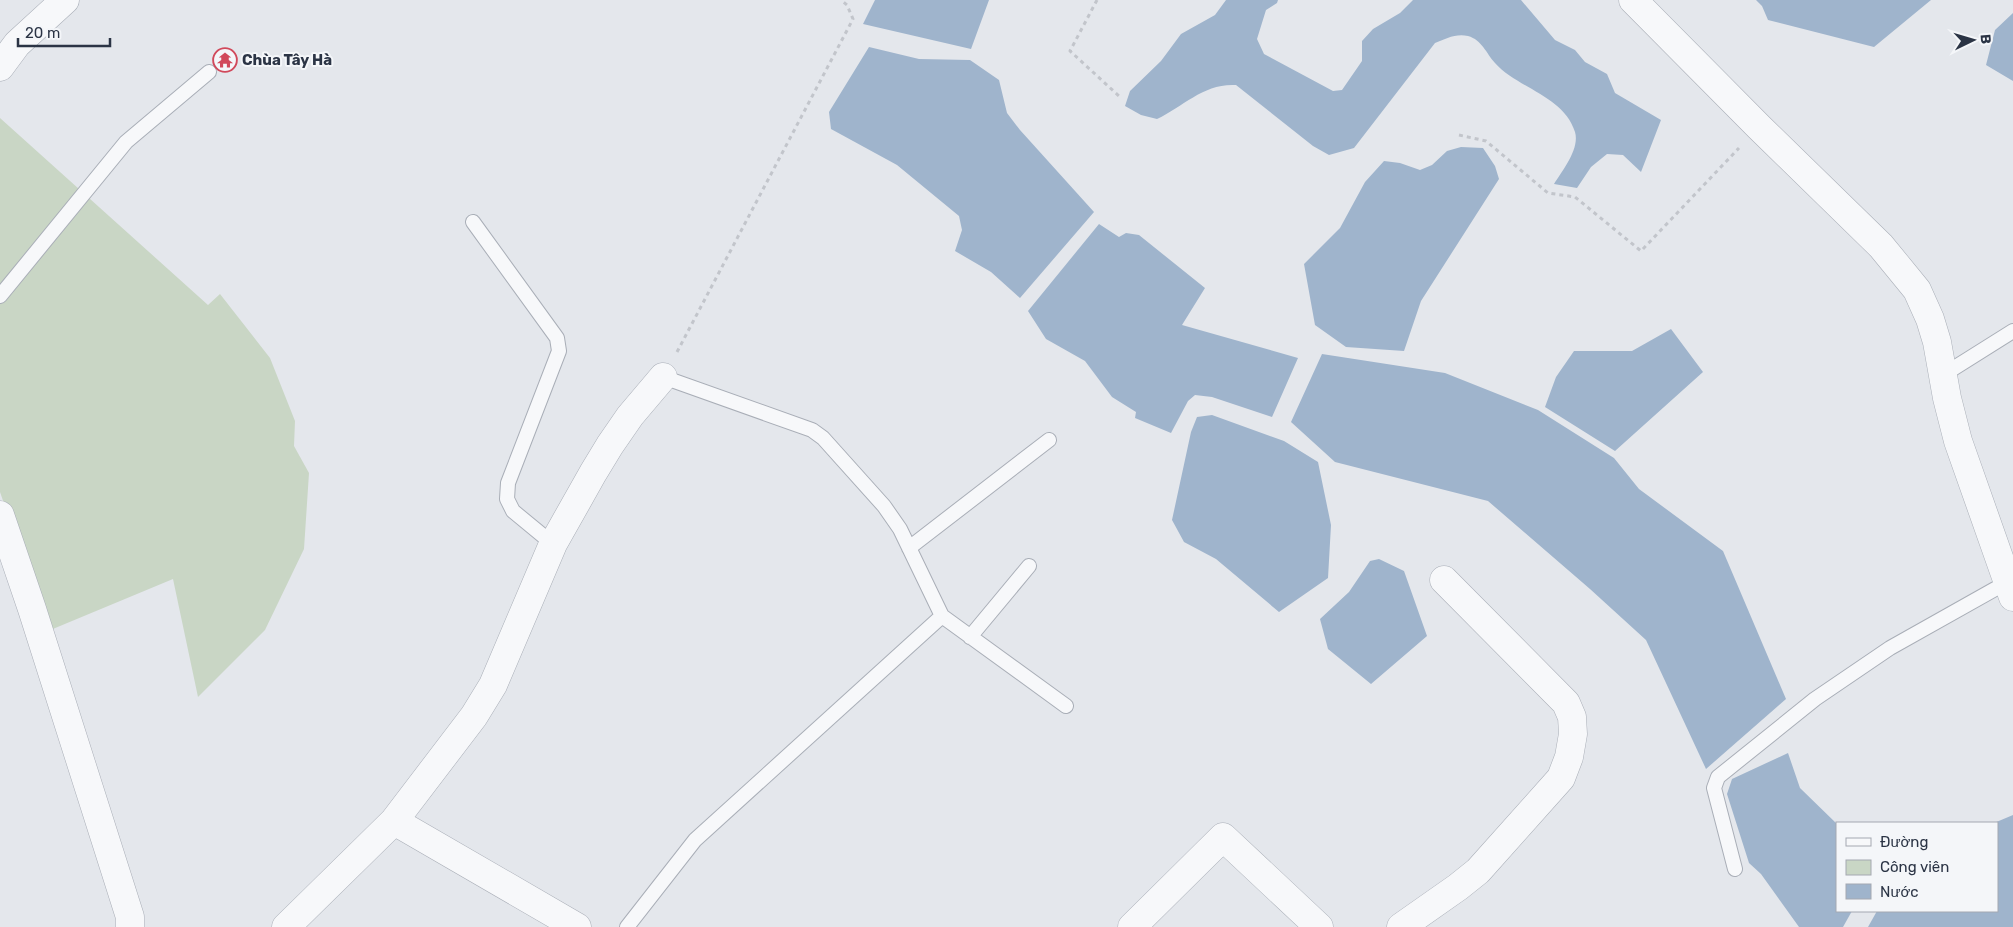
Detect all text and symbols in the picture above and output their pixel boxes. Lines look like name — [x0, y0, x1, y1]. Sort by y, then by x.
scale bar — [18, 15, 110, 47]
north arrow — [1948, 15, 1998, 65]
text: 20 m — [25, 24, 60, 42]
text: B — [1977, 33, 1994, 45]
temple icon: Chùa Tây Hà — [212, 47, 238, 73]
place label: Chùa Tây Hà — [242, 51, 332, 69]
legend — [1836, 822, 1998, 912]
text: Đường — [1880, 833, 1928, 851]
text: Công viên — [1880, 858, 1949, 876]
text: Nước — [1880, 883, 1919, 901]

